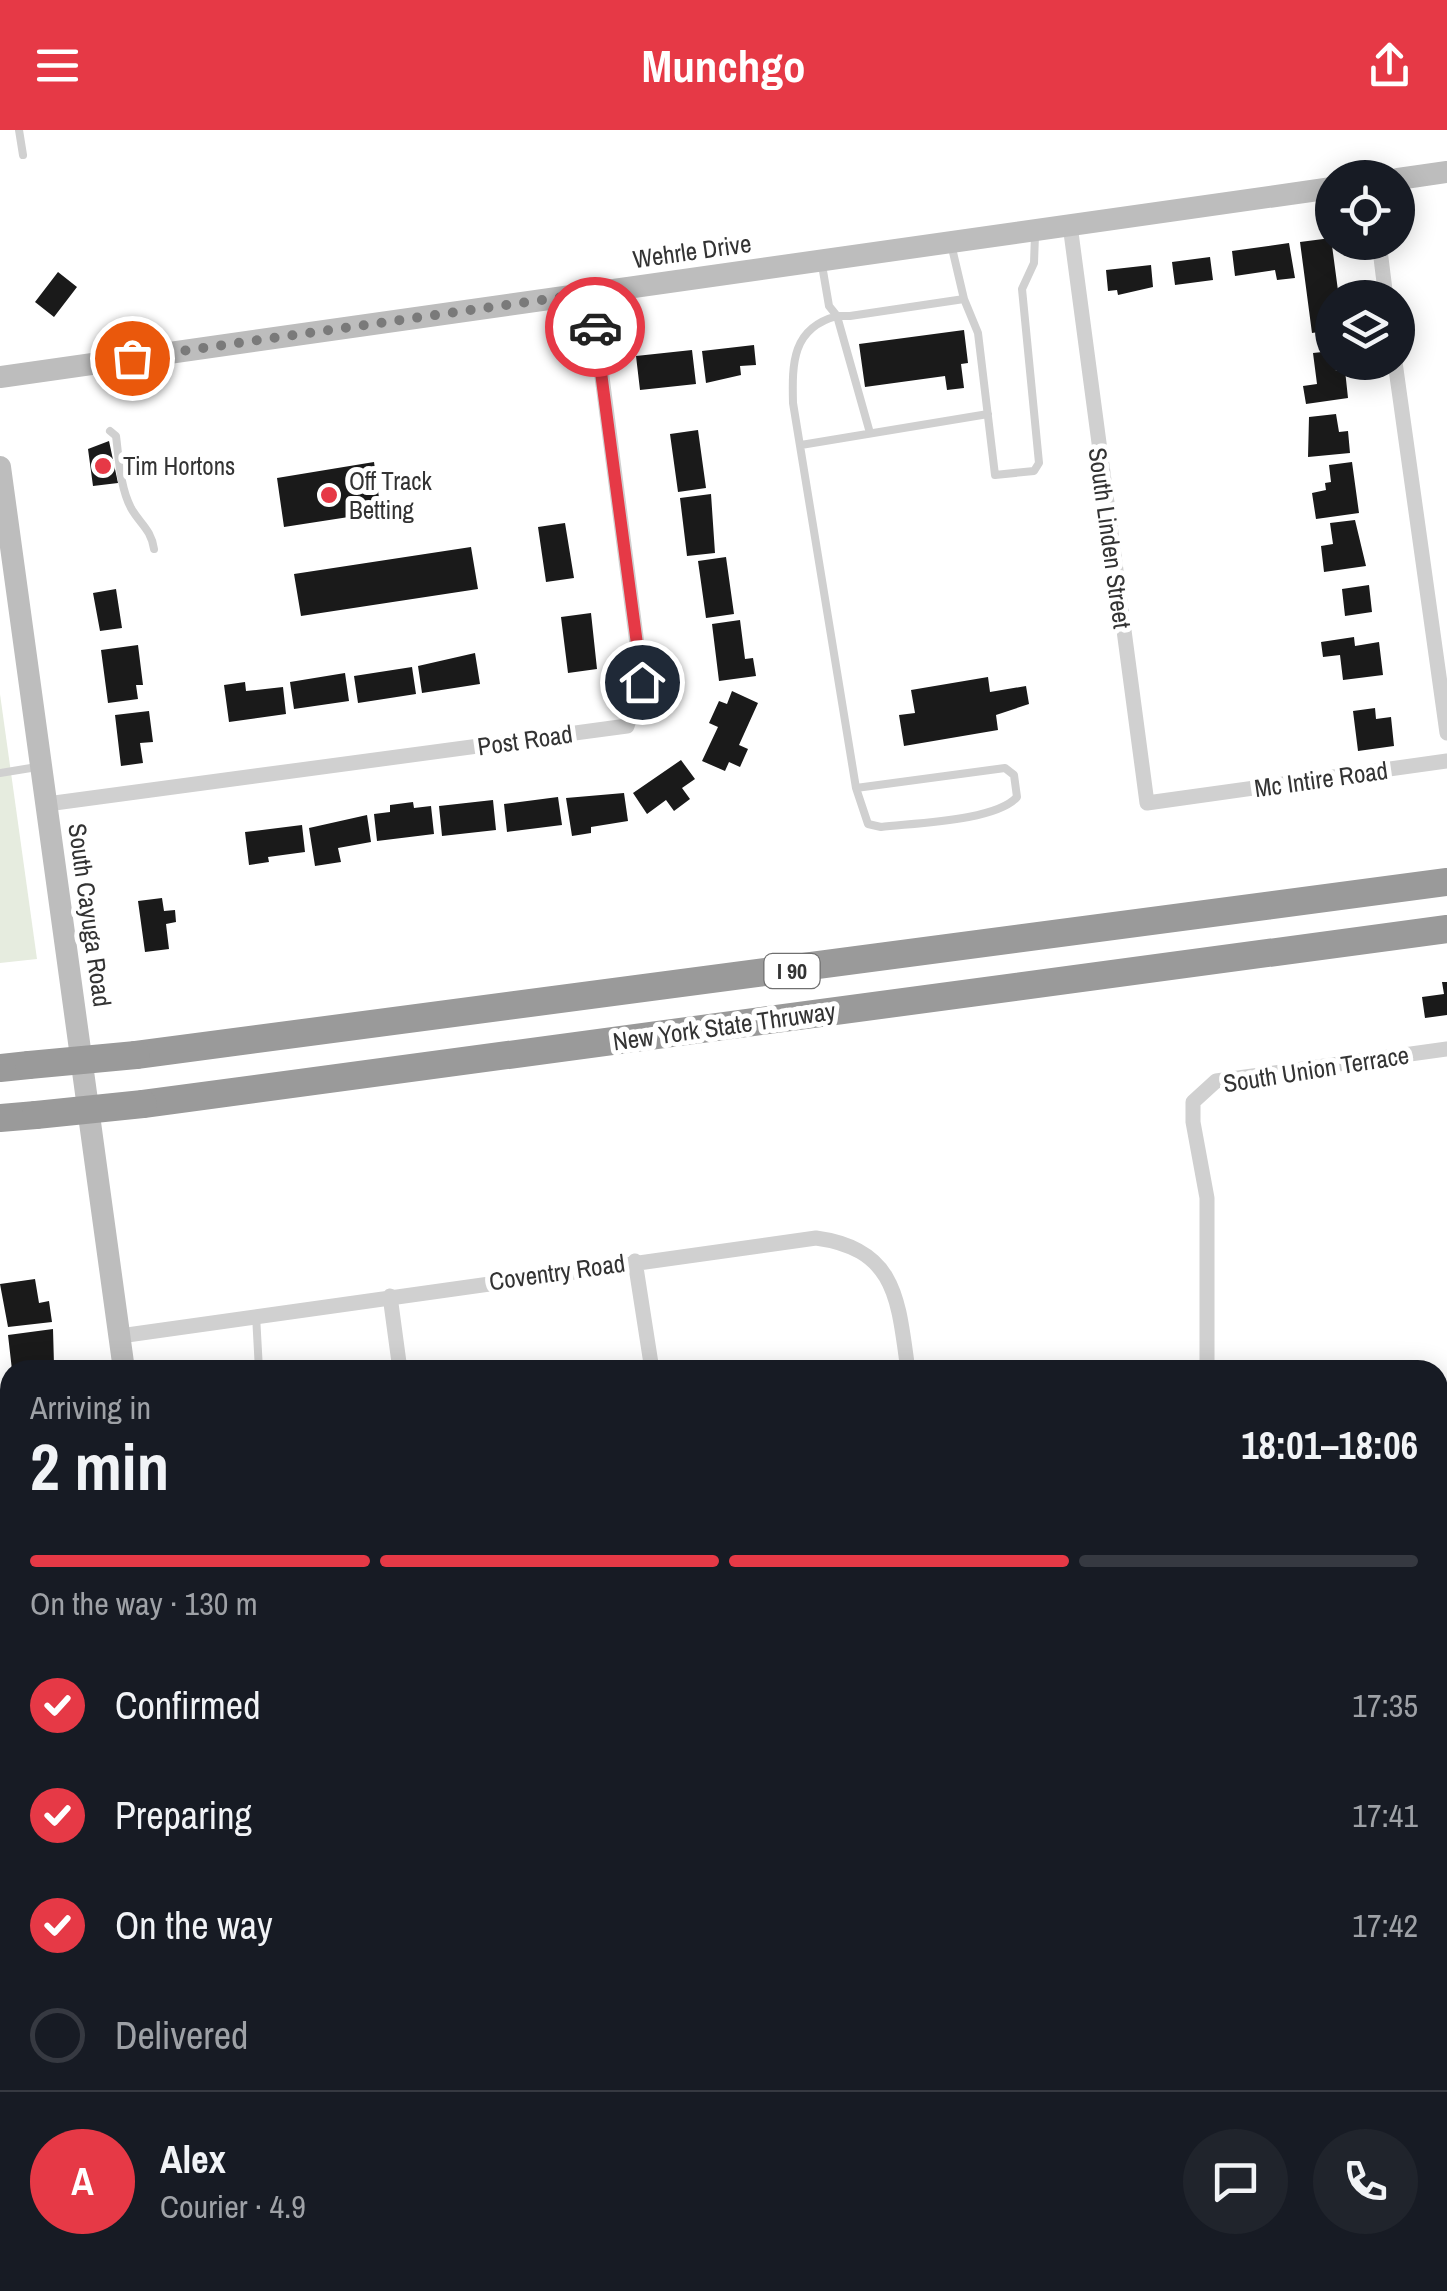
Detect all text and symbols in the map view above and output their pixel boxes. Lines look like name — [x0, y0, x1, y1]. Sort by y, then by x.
text: Munchgo — [642, 35, 805, 96]
icon: menu — [30, 38, 85, 93]
icon: share — [1362, 38, 1417, 93]
map controls — [1315, 160, 1415, 380]
button: locate — [1315, 160, 1415, 260]
street label: Wehrle Drive — [631, 226, 753, 276]
courier — [545, 277, 645, 377]
button: layers — [1315, 280, 1415, 380]
icon: car — [568, 300, 623, 355]
pin — [90, 316, 175, 401]
icon: bag — [105, 331, 160, 386]
street label: South Linden Street — [1080, 445, 1140, 631]
place label: Tim Hortons — [123, 449, 235, 483]
marker: Tim Hortons — [92, 455, 114, 477]
place label: Off Track Betting — [349, 464, 433, 527]
marker: Off Track Betting — [318, 484, 340, 506]
pin — [600, 640, 685, 725]
icon: home — [615, 655, 670, 710]
street label: Post Road — [475, 717, 575, 763]
street label: Mc Intire Road — [1252, 753, 1390, 805]
street label: South Cayuga Road — [60, 821, 120, 1009]
road number: I 90 — [764, 954, 820, 988]
street label: New York State Thruway — [611, 993, 838, 1058]
street label: South Union Terrace — [1221, 1038, 1411, 1100]
street label: Coventry Road — [487, 1246, 627, 1298]
text: Arriving in — [30, 1386, 151, 1429]
text: 18:01–18:06 — [1241, 1420, 1418, 1471]
text: 2 min — [30, 1423, 169, 1510]
text: On the way · 130 m — [30, 1582, 258, 1625]
icon: check — [30, 1678, 85, 1733]
text: Confirmed — [115, 1680, 260, 1731]
text: 17:35 — [1352, 1684, 1418, 1727]
icon: check — [30, 1788, 85, 1843]
text: Preparing — [115, 1790, 252, 1841]
text: 17:41 — [1352, 1794, 1418, 1837]
icon: check — [30, 1898, 85, 1953]
text: On the way — [115, 1900, 273, 1951]
text: 17:42 — [1352, 1904, 1418, 1947]
text: Delivered — [115, 2010, 248, 2061]
button: chat — [1183, 2129, 1288, 2234]
button: phone — [1313, 2129, 1418, 2234]
text: Alex — [160, 2134, 226, 2185]
text: A — [71, 2156, 94, 2207]
text: Courier · 4.9 — [160, 2185, 306, 2228]

